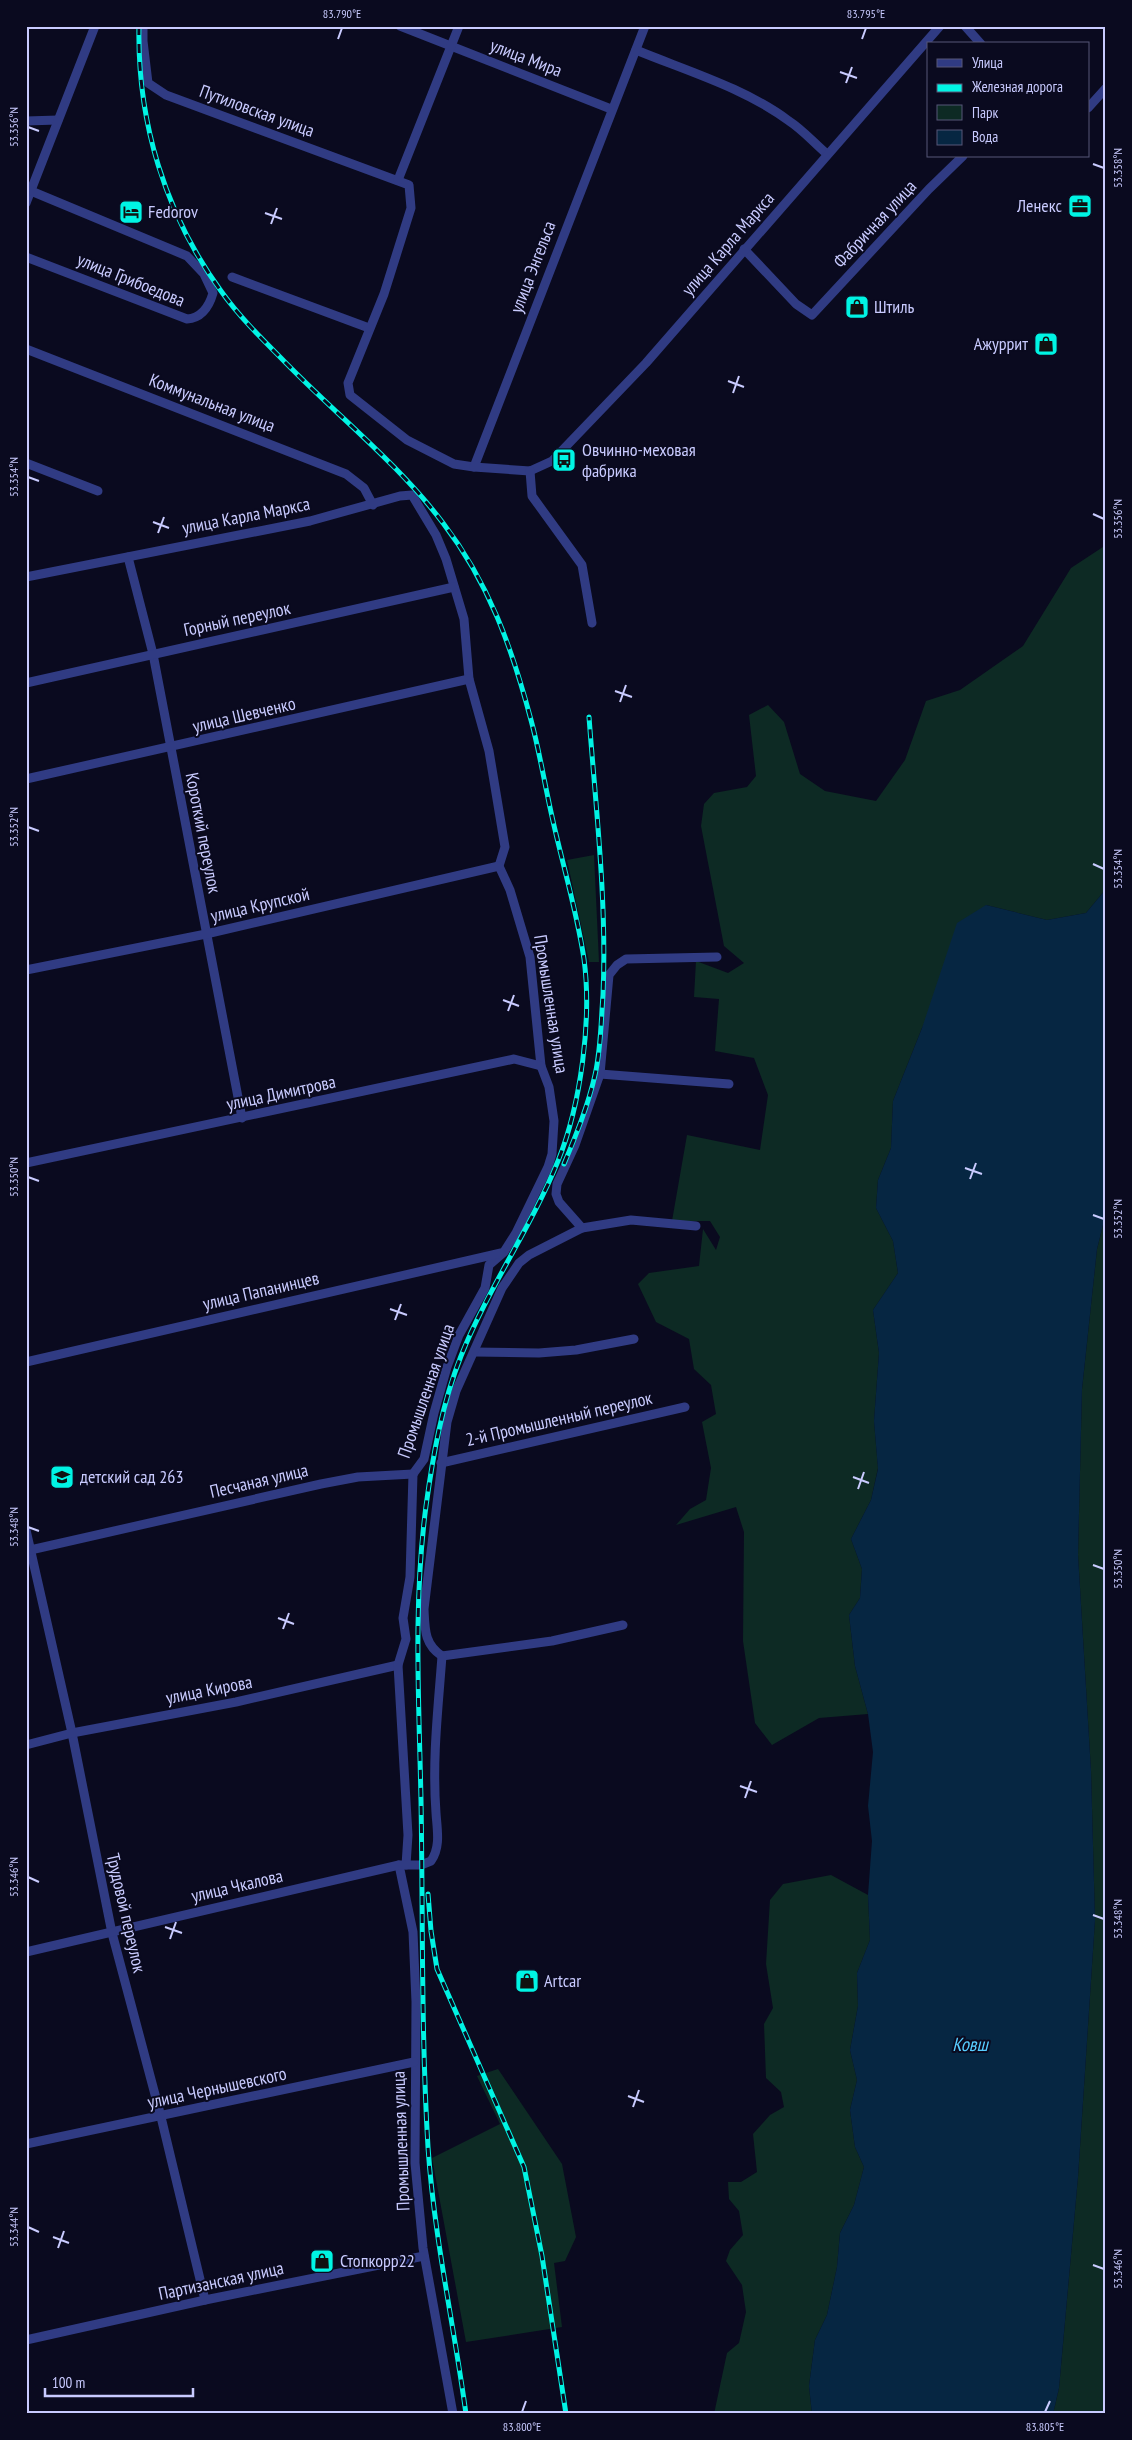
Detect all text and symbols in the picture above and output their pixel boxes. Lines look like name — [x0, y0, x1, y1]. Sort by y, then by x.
text: 83.790°E — [323, 6, 361, 21]
text: 83.795°E — [847, 6, 885, 21]
street label: улица Мира — [487, 33, 565, 82]
legend — [927, 42, 1090, 158]
text: Улица — [972, 53, 1003, 72]
text: Железная дорога — [971, 77, 1063, 96]
street label: Путиловская улица — [197, 79, 318, 142]
text: Парк — [972, 103, 998, 122]
text: 53.356°N — [6, 107, 21, 147]
text: Вода — [972, 127, 998, 146]
text: 53.358°N — [1110, 148, 1125, 188]
street label: Фабричная улица — [828, 175, 921, 272]
street label: улица Карла Маркса — [676, 187, 779, 300]
office icon: Ленекс — [1067, 193, 1093, 219]
place label: Ленекс — [1016, 194, 1063, 217]
hotel icon: Fedorov — [118, 199, 144, 225]
place label: Fedorov — [148, 200, 198, 223]
street label: улица Энгельса — [504, 218, 561, 316]
street label: улица Грибоедова — [74, 248, 188, 312]
shop icon: Штиль — [844, 294, 870, 320]
place label: Штиль — [874, 295, 915, 318]
shop icon: Ажуррит — [1033, 331, 1059, 357]
place label: Ажуррит — [974, 332, 1028, 355]
street label: Коммунальная улица — [146, 368, 278, 437]
place label: Овчинно-меховая фабрика — [582, 438, 696, 482]
bus stop icon: Овчинно-меховая фабрика — [551, 447, 577, 473]
text: 53.354°N — [6, 457, 21, 497]
street label: улица Карла Маркса — [180, 492, 312, 539]
text: 53.356°N — [1110, 499, 1125, 539]
street label: Горный переулок — [181, 596, 292, 641]
street label: улица Шевченко — [190, 691, 298, 738]
street label: Короткий переулок — [181, 771, 226, 895]
text: 53.352°N — [6, 807, 21, 847]
text: 53.354°N — [1110, 849, 1125, 889]
street label: улица Крупской — [208, 882, 312, 927]
street label: Промышленная улица — [529, 933, 574, 1075]
street label: улица Димитрова — [224, 1070, 338, 1115]
text: 53.350°N — [6, 1157, 21, 1197]
text: 53.352°N — [1110, 1199, 1125, 1239]
street label: улица Папанинцев — [201, 1266, 321, 1315]
street label: Промышленная улица — [392, 1321, 459, 1461]
street label: 2-й Промышленный переулок — [463, 1386, 654, 1451]
street label: Песчаная улица — [208, 1458, 310, 1503]
school or university icon: детский сад 263 — [49, 1464, 75, 1490]
place label: детский сад 263 — [80, 1465, 184, 1488]
text: 53.348°N — [6, 1507, 21, 1547]
text: 53.350°N — [1110, 1549, 1125, 1589]
street label: улица Кирова — [164, 1670, 254, 1709]
street label: Трудовой переулок — [102, 1851, 151, 1975]
text: 53.346°N — [6, 1857, 21, 1897]
street label: улица Чкалова — [189, 1864, 285, 1907]
text: 53.348°N — [1110, 1899, 1125, 1939]
shop icon: Artcar — [514, 1968, 540, 1994]
place label: Artcar — [544, 1969, 581, 1992]
water label: Ковш — [952, 2032, 990, 2056]
street label: улица Чернышевского — [145, 2062, 289, 2113]
street label: Промышленная улица — [387, 2071, 414, 2211]
text: 53.344°N — [6, 2207, 21, 2247]
shop icon: Стопкорр22 — [309, 2248, 335, 2274]
place label: Стопкорр22 — [340, 2249, 415, 2272]
text: 53.346°N — [1110, 2249, 1125, 2289]
street label: Партизанская улица — [156, 2256, 286, 2305]
scale bar — [45, 2365, 192, 2397]
text: 100 m — [52, 2373, 85, 2392]
text: 83.800°E — [503, 2419, 541, 2434]
text: 83.805°E — [1026, 2419, 1064, 2434]

